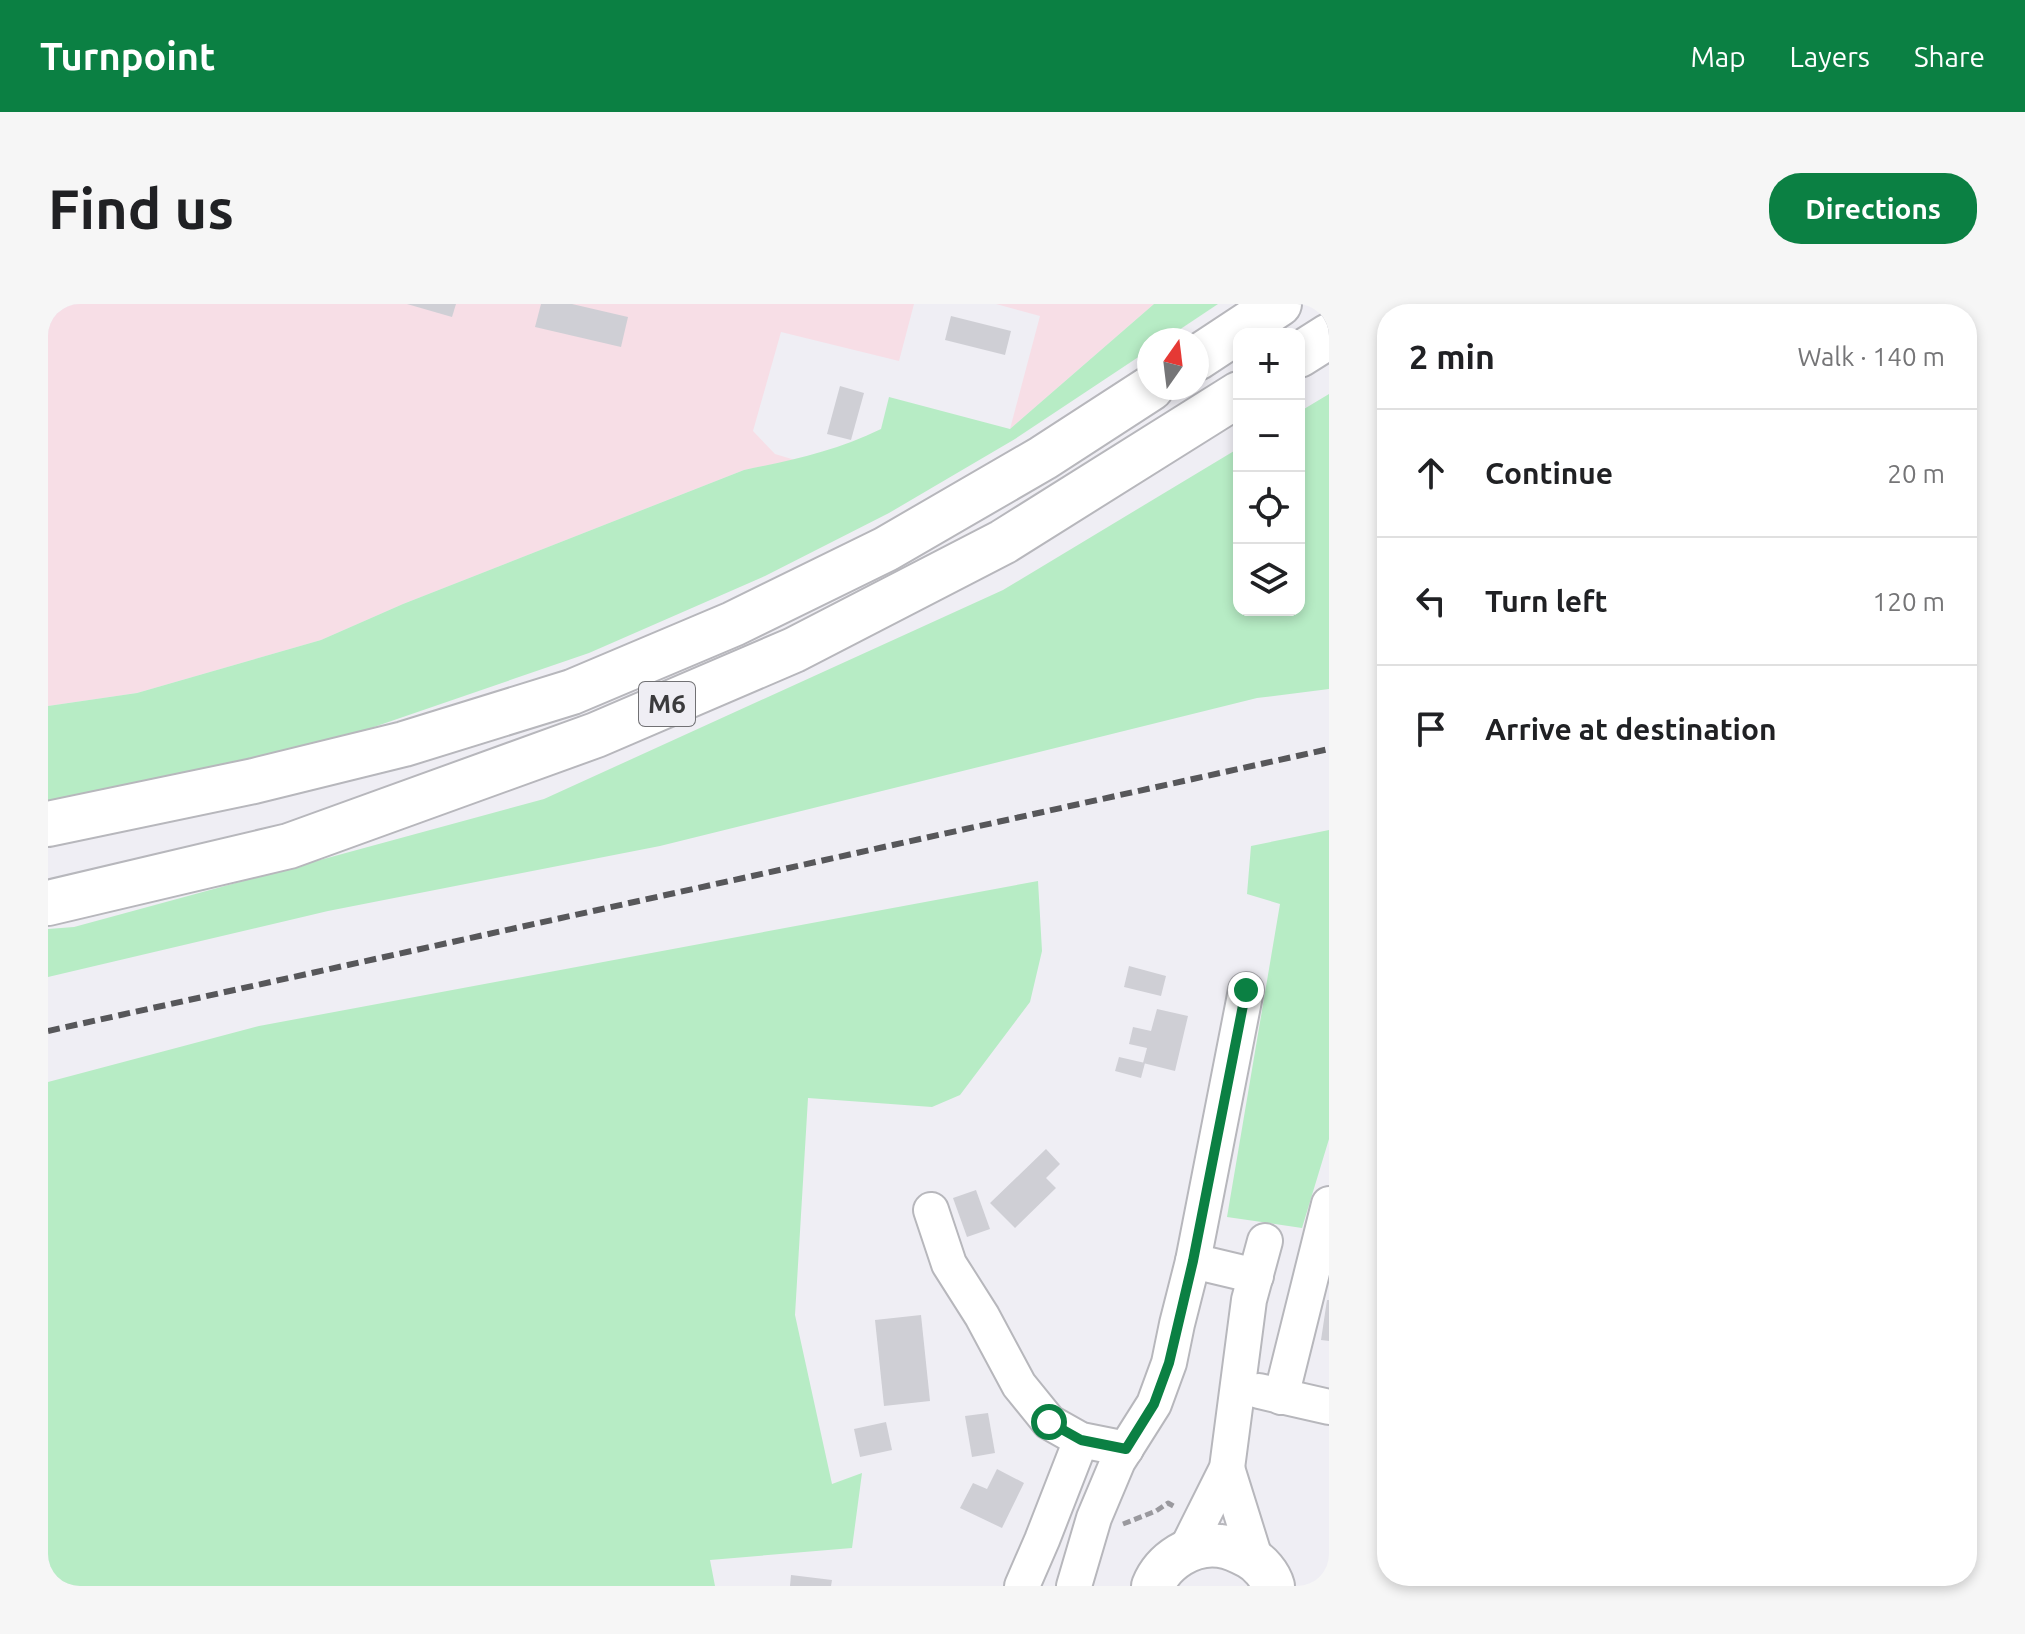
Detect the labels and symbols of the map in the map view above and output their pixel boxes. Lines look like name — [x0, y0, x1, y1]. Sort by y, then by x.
north arrow — [1137, 328, 1209, 400]
road number: M6 — [639, 682, 695, 726]
route end — [1228, 972, 1264, 1008]
route start — [1031, 1404, 1067, 1440]

